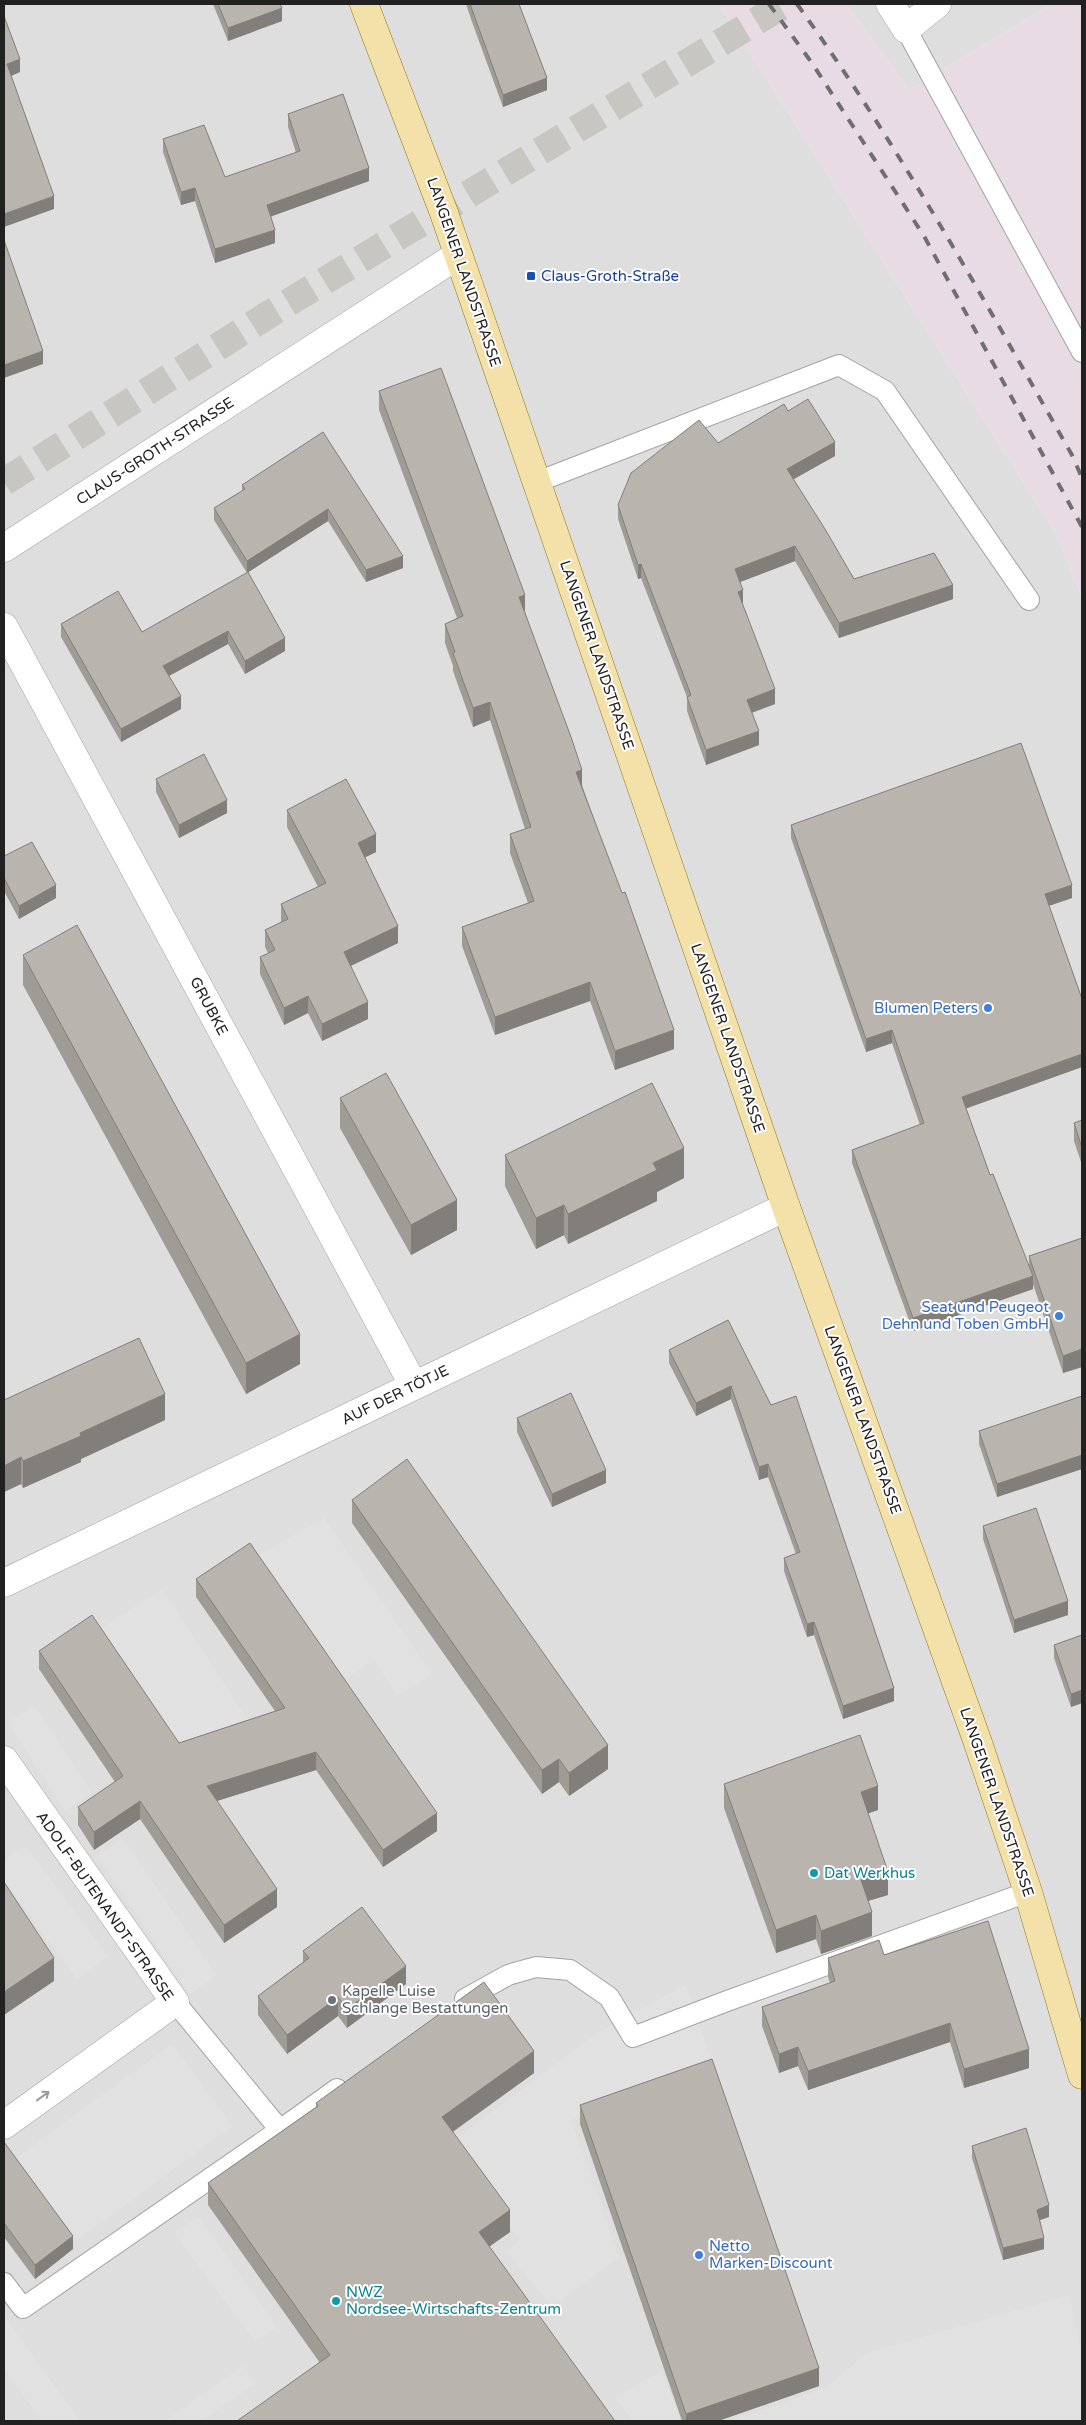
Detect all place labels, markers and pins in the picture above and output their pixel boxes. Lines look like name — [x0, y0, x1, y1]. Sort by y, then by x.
place label: Claus-Groth-Straße — [541, 267, 679, 285]
marker: Claus-Groth-Straße — [525, 270, 537, 282]
place label: Blumen Peters — [874, 999, 978, 1017]
marker: Blumen Peters — [982, 1002, 994, 1014]
place label: Seat und Peugeot Dehn und Toben GmbH — [882, 1298, 1049, 1333]
marker: Seat und Peugeot Dehn und Toben GmbH — [1053, 1310, 1065, 1322]
place label: Dat Werkhus — [824, 1864, 915, 1882]
marker: Dat Werkhus — [808, 1867, 820, 1879]
place label: Kapelle Luise Schlange Bestattungen — [342, 1982, 508, 2017]
marker: Kapelle Luise Schlange Bestattungen — [326, 1994, 338, 2006]
place label: Netto Marken-Discount — [709, 2237, 833, 2272]
marker: Netto Marken-Discount — [693, 2249, 705, 2261]
place label: NWZ Nordsee-Wirtschafts-Zentrum — [346, 2283, 561, 2318]
marker: NWZ Nordsee-Wirtschafts-Zentrum — [330, 2295, 342, 2307]

